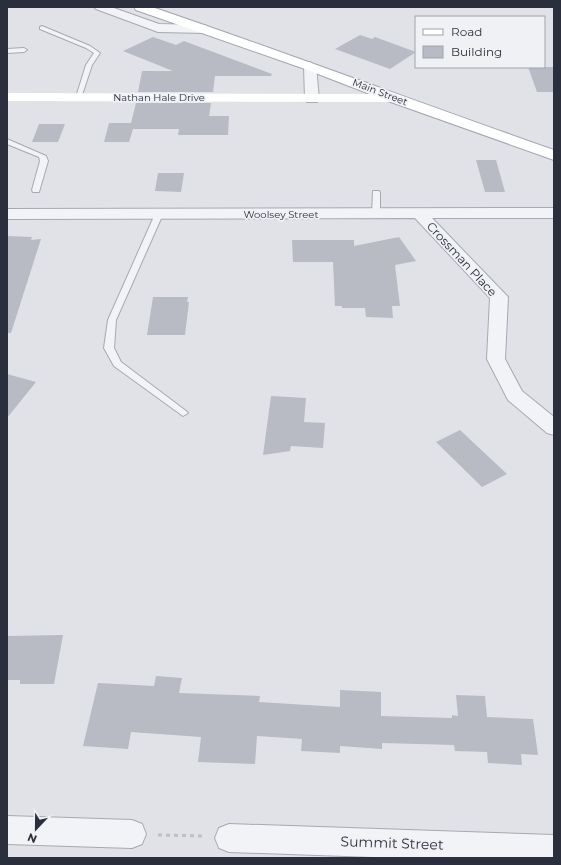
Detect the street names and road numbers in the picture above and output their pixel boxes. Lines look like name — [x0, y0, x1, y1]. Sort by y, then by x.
street label: Main Street — [351, 76, 409, 108]
street label: Nathan Hale Drive — [113, 91, 205, 104]
street label: Woolsey Street — [244, 208, 318, 221]
street label: Crossman Place — [424, 219, 500, 299]
street label: Summit Street — [340, 832, 444, 854]

